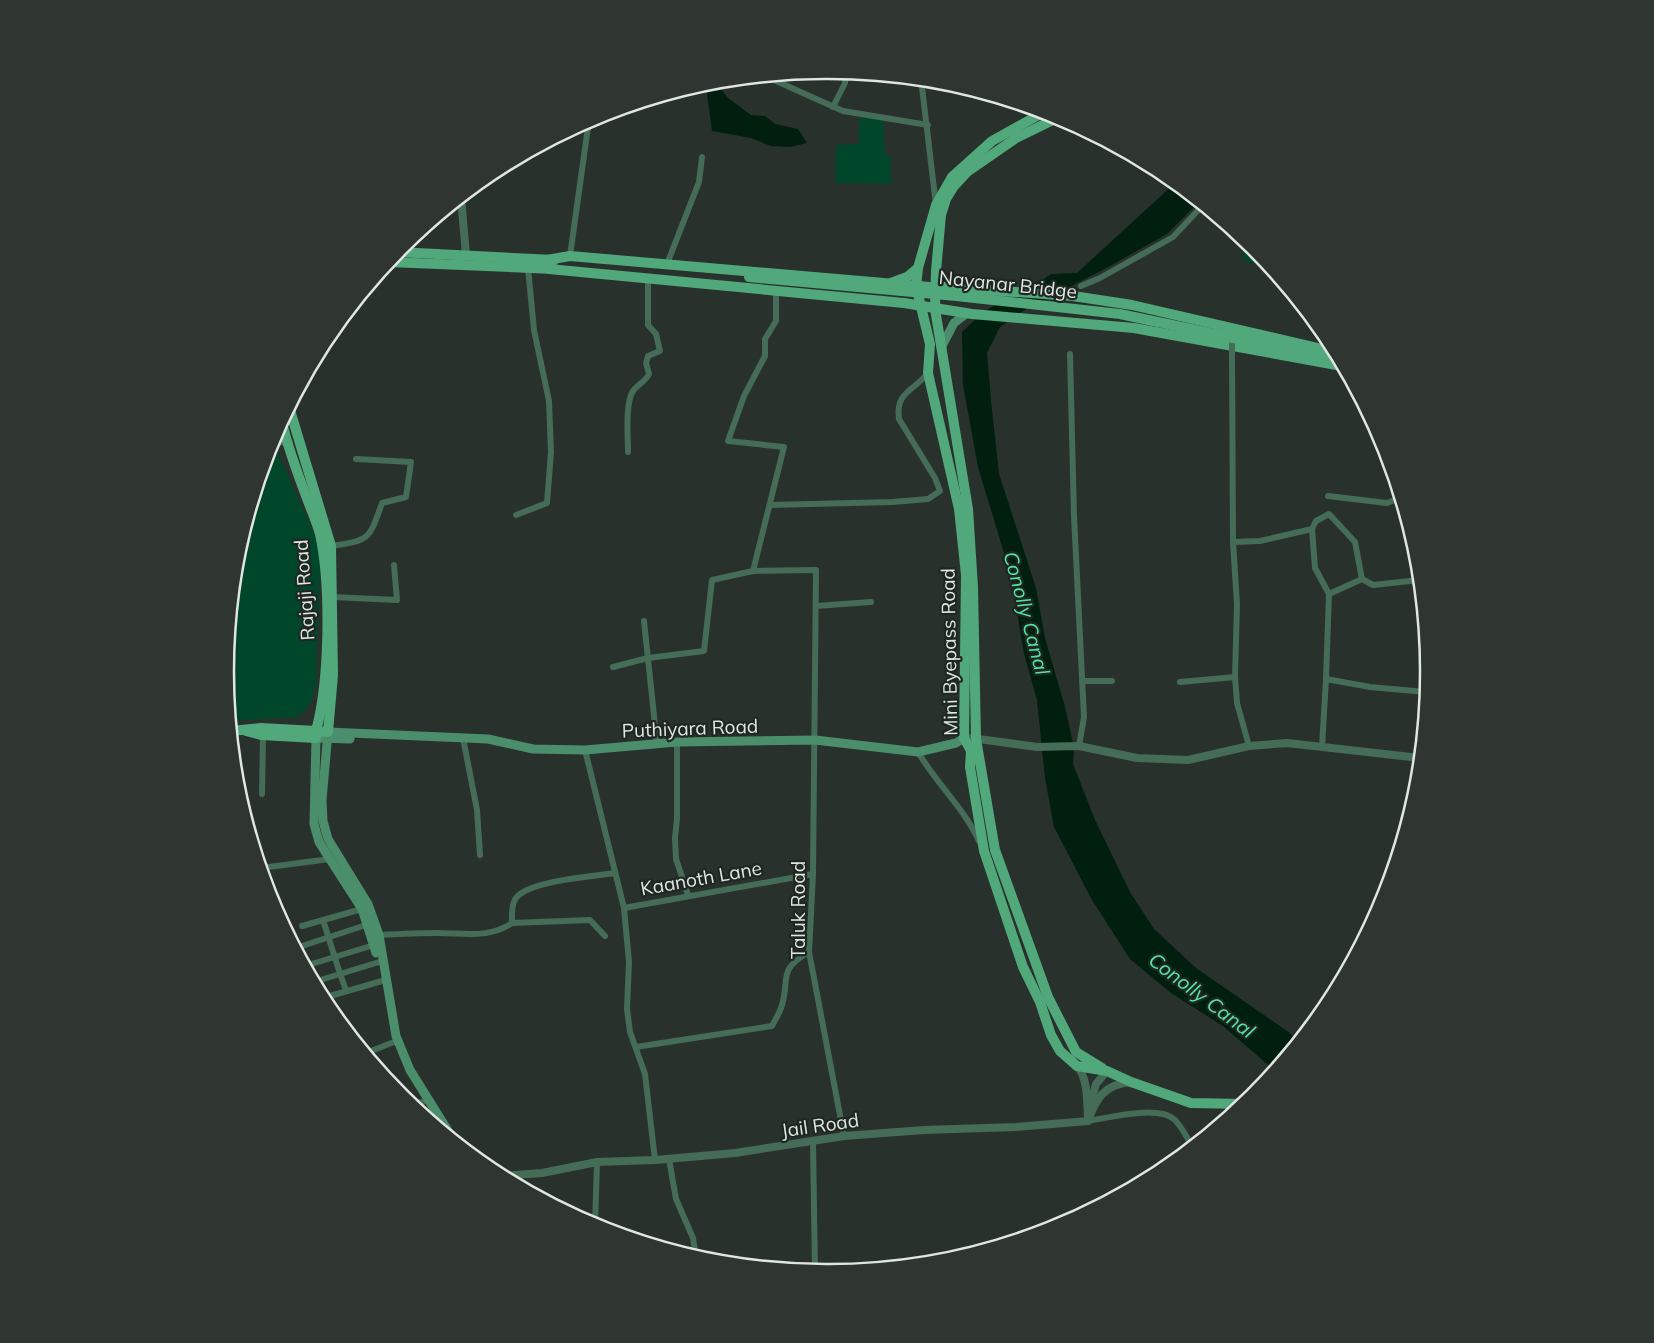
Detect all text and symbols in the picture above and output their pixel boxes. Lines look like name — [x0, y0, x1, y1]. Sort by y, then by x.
street label: Nayanar Bridge — [938, 265, 1078, 303]
street label: Rajaji Road — [289, 539, 319, 641]
water label: Conolly Canal — [999, 549, 1056, 678]
street label: Mini Byepass Road — [936, 568, 962, 736]
street label: Puthiyara Road — [621, 714, 759, 742]
street label: Kaanoth Lane — [638, 856, 764, 900]
street label: Taluk Road — [786, 861, 810, 959]
water label: Conolly Canal — [1144, 947, 1260, 1043]
street label: Jail Road — [780, 1108, 860, 1142]

